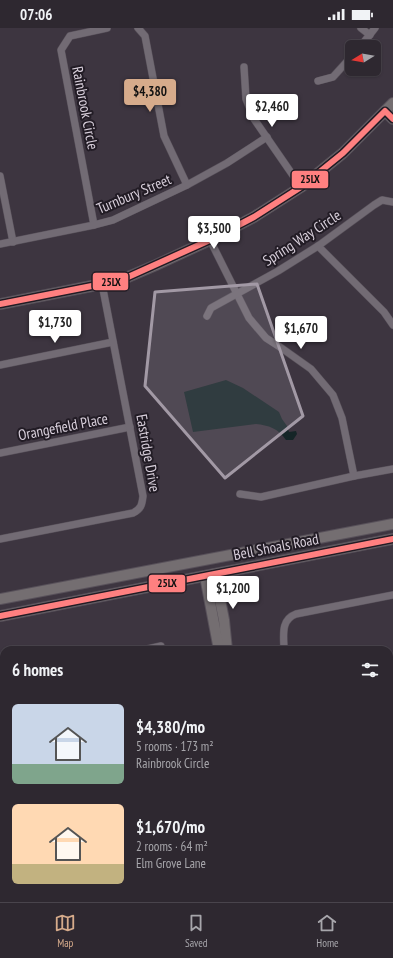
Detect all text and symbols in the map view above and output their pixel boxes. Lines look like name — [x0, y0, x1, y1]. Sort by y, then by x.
text: 07:06 — [20, 5, 52, 24]
north arrow — [345, 40, 381, 76]
map controls — [345, 40, 381, 76]
street label: Rainbrook Circle — [68, 65, 103, 151]
pin: $4,380 — [117, 79, 183, 113]
text: $4,380 — [133, 83, 167, 100]
pin: $2,460 — [239, 94, 305, 128]
text: $2,460 — [255, 98, 289, 115]
street label: Turnbury Street — [94, 169, 174, 218]
line badge: 25LX — [291, 170, 329, 189]
text: 25LX — [300, 172, 320, 186]
street label: Spring Way Circle — [259, 205, 344, 270]
pin: $3,500 — [181, 216, 247, 250]
text: $3,500 — [197, 220, 231, 237]
line badge: 25LX — [92, 272, 129, 291]
text: 25LX — [101, 275, 121, 289]
pin: $1,730 — [22, 310, 88, 344]
text: $1,730 — [38, 314, 72, 331]
pin: $1,670 — [268, 316, 334, 350]
text: $1,670 — [284, 320, 318, 337]
street label: Orangefield Place — [16, 408, 109, 445]
street label: Eastridge Drive — [132, 413, 165, 493]
street label: Bell Shoals Road — [232, 529, 320, 564]
line badge: 25LX — [148, 574, 186, 593]
text: 25LX — [157, 576, 177, 590]
pin: $1,200 — [200, 576, 266, 610]
text: $1,200 — [216, 580, 250, 597]
text: 6 homes — [12, 659, 63, 681]
icon: filters — [359, 659, 381, 681]
text: $4,380/mo — [136, 716, 205, 738]
icon: home — [44, 720, 92, 768]
text: 5 rooms · 173 m² — [136, 738, 214, 755]
text: Rainbrook Circle — [136, 755, 209, 772]
text: $1,670/mo — [136, 816, 205, 838]
icon: home — [44, 820, 92, 868]
text: 2 rooms · 64 m² — [136, 838, 208, 855]
text: Elm Grove Lane — [136, 855, 206, 872]
tab: Map — [54, 912, 76, 950]
tab: Saved — [185, 912, 208, 950]
tab: Home — [316, 912, 339, 950]

